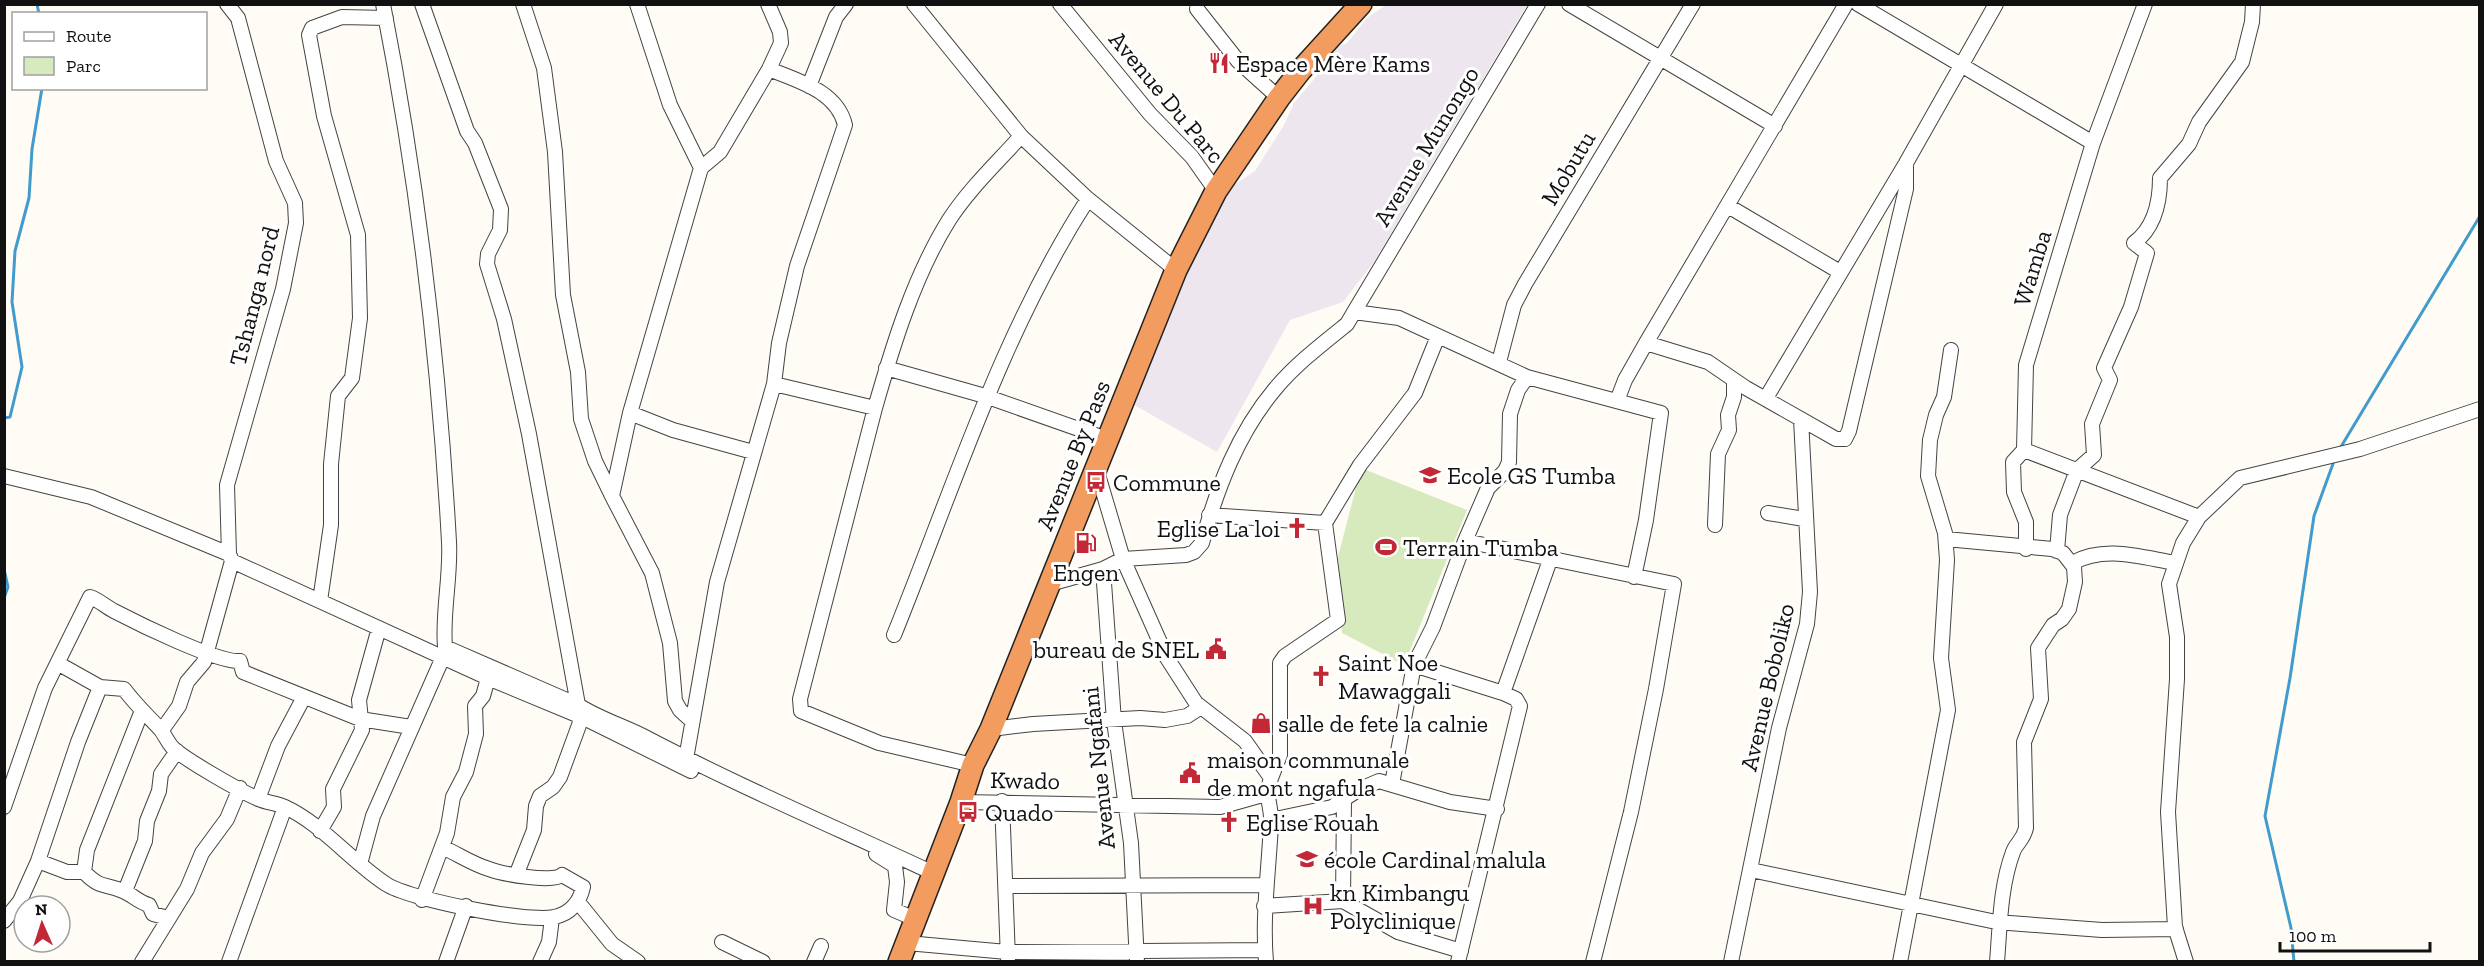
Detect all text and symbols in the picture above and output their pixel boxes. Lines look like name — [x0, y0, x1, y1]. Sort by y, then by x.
legend — [12, 12, 207, 90]
text: Route — [66, 25, 111, 47]
street label: Avenue Du Parc — [1103, 25, 1231, 169]
place label: Espace Mère Kams — [1236, 49, 1430, 78]
restaurant icon: Espace Mère Kams — [1207, 51, 1231, 75]
text: Parc — [66, 55, 101, 77]
street label: Avenue Munongo — [1367, 61, 1485, 231]
street label: Mobutu — [1535, 125, 1602, 210]
street label: Tshanga nord — [223, 223, 285, 369]
street label: Wamba — [2007, 226, 2057, 310]
street label: Avenue By Pass — [1030, 376, 1116, 534]
place label: Ecole GS Tumba — [1447, 461, 1616, 490]
school or university icon: Ecole GS Tumba — [1418, 463, 1442, 487]
place label: Commune — [1113, 468, 1221, 497]
bus stop icon: Commune — [1084, 470, 1108, 494]
place label: Eglise La loi — [1157, 514, 1280, 543]
church icon: Eglise La loi — [1285, 516, 1309, 540]
fuel station icon: Engen — [1074, 531, 1098, 555]
place label: Terrain Tumba — [1403, 533, 1559, 562]
sports icon: Terrain Tumba — [1374, 535, 1398, 559]
place label: Engen — [1053, 558, 1119, 587]
street label: Avenue Boboliko — [1734, 600, 1800, 774]
place label: bureau de SNEL — [1032, 635, 1199, 664]
public building icon: bureau de SNEL — [1204, 637, 1228, 661]
place label: Saint Noe Mawaggali — [1338, 648, 1451, 705]
church icon: Saint Noe Mawaggali — [1309, 664, 1333, 688]
street label: Avenue Ngafani — [1075, 685, 1121, 851]
place label: salle de fete la calnie — [1278, 709, 1488, 738]
shop icon: salle de fete la calnie — [1249, 711, 1273, 735]
place label: maison communale de mont ngafula — [1207, 745, 1409, 802]
public building icon: maison communale de mont ngafula — [1178, 761, 1202, 785]
street label: Kwado — [990, 765, 1060, 795]
place label: Quado — [985, 798, 1053, 827]
bus stop icon: Quado — [956, 800, 980, 824]
place label: Eglise Rouah — [1246, 808, 1379, 837]
church icon: Eglise Rouah — [1217, 810, 1241, 834]
place label: école Cardinal malula — [1324, 845, 1547, 874]
school or university icon: école Cardinal malula — [1295, 847, 1319, 871]
place label: kn Kimbangu Polyclinique — [1330, 878, 1470, 935]
north arrow — [12, 894, 72, 954]
hospital icon: kn Kimbangu Polyclinique — [1301, 894, 1325, 918]
text: N — [35, 900, 48, 919]
scale bar — [2280, 915, 2430, 953]
text: 100 m — [2289, 925, 2337, 947]

